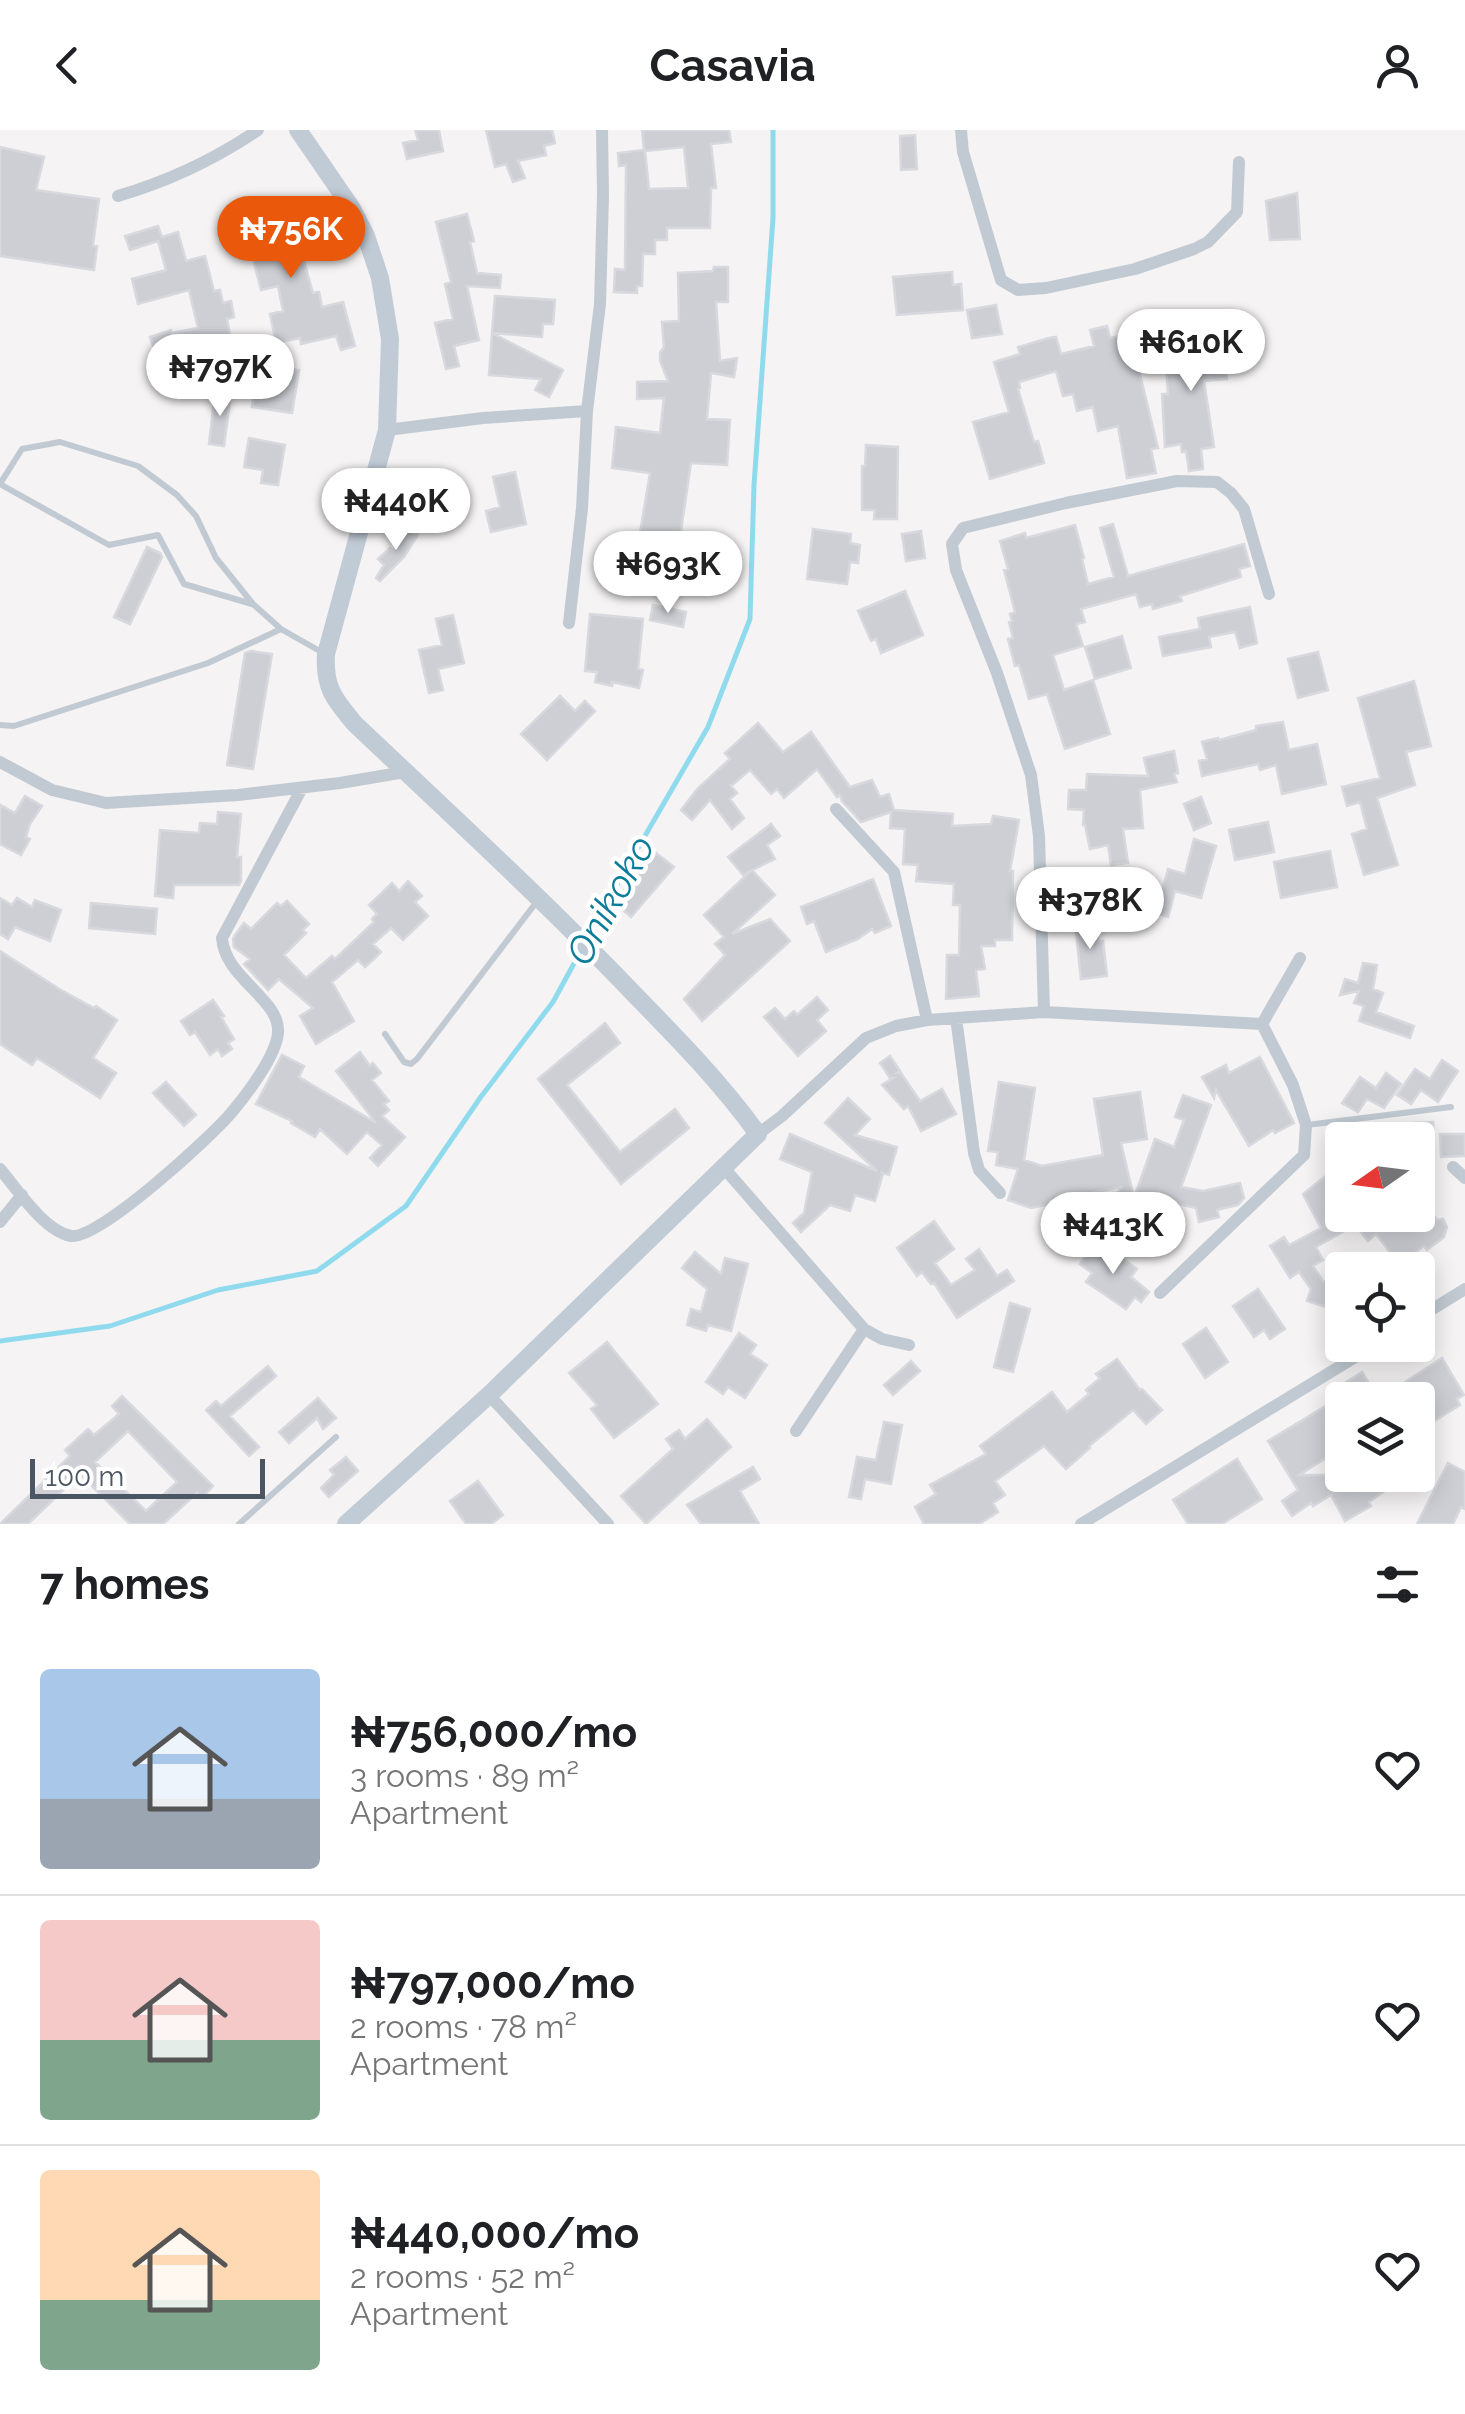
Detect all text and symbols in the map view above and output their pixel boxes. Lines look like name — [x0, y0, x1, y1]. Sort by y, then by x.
icon: back — [40, 38, 95, 93]
icon: person — [1370, 38, 1425, 93]
text: Casavia — [650, 39, 815, 92]
pin: ₦756K — [221, 196, 361, 281]
text: ₦756K — [239, 210, 343, 247]
pin: ₦610K — [1121, 309, 1261, 394]
text: ₦610K — [1139, 323, 1243, 360]
pin: ₦797K — [150, 334, 290, 419]
text: ₦797K — [168, 348, 272, 385]
pin: ₦440K — [326, 468, 466, 553]
text: ₦440K — [343, 482, 449, 519]
pin: ₦693K — [598, 531, 738, 616]
text: ₦693K — [615, 545, 721, 582]
water label: Onikoko — [556, 828, 664, 972]
pin: ₦378K — [1020, 867, 1160, 952]
text: ₦378K — [1038, 881, 1142, 918]
north arrow — [1325, 1122, 1435, 1232]
map controls — [1325, 1122, 1435, 1492]
pin: ₦413K — [1043, 1192, 1183, 1277]
text: ₦413K — [1063, 1206, 1163, 1243]
button: locate — [1325, 1252, 1435, 1362]
button: layers — [1325, 1382, 1435, 1492]
scale bar — [30, 1454, 265, 1498]
text: 100 m — [45, 1460, 124, 1493]
icon: filters — [1370, 1557, 1425, 1612]
text: 7 homes — [40, 1560, 209, 1609]
text: ₦756,000/mo — [350, 1708, 637, 1757]
icon: home — [120, 1709, 240, 1829]
icon: heart — [1370, 1742, 1425, 1797]
text: 3 rooms · 89 m² — [350, 1757, 579, 1794]
text: Apartment — [350, 1794, 508, 1831]
text: ₦797,000/mo — [350, 1959, 635, 2008]
icon: home — [120, 1960, 240, 2080]
icon: heart — [1370, 1993, 1425, 2048]
text: 2 rooms · 78 m² — [350, 2008, 577, 2045]
text: Apartment — [350, 2045, 508, 2082]
text: ₦440,000/mo — [350, 2209, 639, 2258]
icon: home — [120, 2210, 240, 2330]
icon: heart — [1370, 2243, 1425, 2298]
text: 2 rooms · 52 m² — [350, 2258, 575, 2295]
text: Apartment — [350, 2295, 508, 2332]

